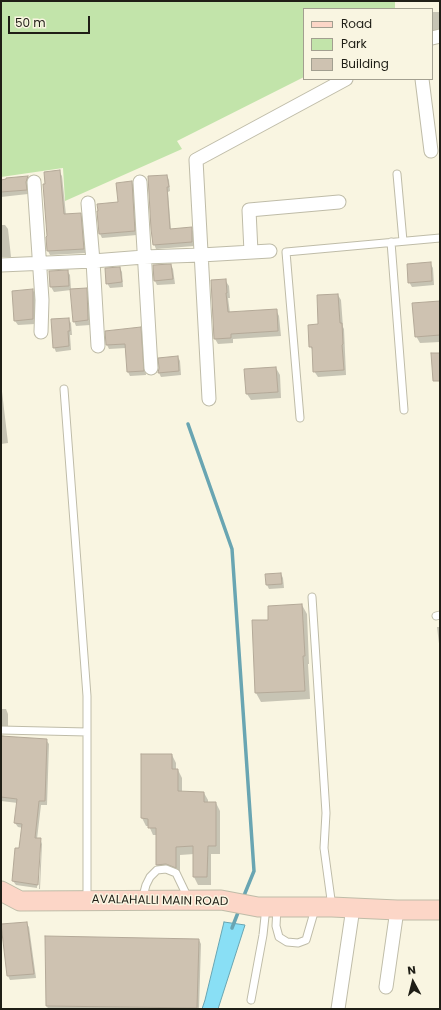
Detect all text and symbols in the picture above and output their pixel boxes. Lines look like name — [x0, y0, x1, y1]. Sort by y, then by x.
scale bar — [10, 8, 92, 34]
legend — [303, 8, 433, 80]
text: 50 m — [15, 14, 46, 31]
text: Road — [341, 15, 372, 32]
text: Park — [341, 35, 367, 52]
text: Building — [341, 55, 389, 72]
street label: AVALAHALLI MAIN ROAD — [91, 893, 229, 909]
north arrow — [393, 962, 433, 1002]
text: N — [406, 962, 417, 979]

